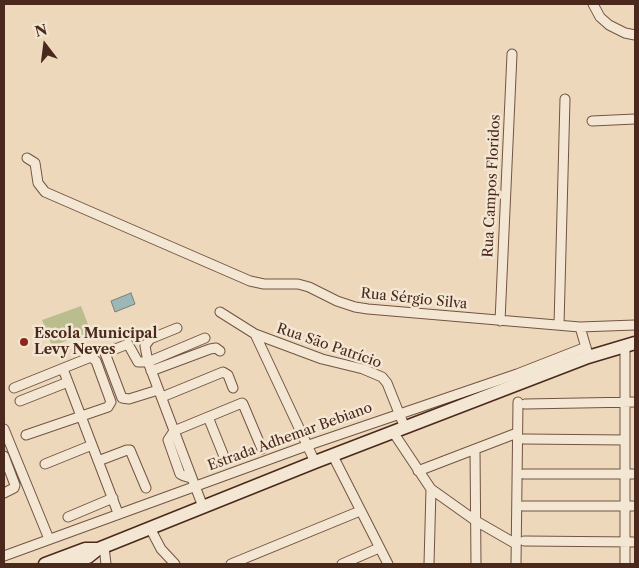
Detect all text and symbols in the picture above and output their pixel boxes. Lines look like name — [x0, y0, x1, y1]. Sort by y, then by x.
north arrow — [20, 20, 70, 70]
text: N — [33, 20, 49, 41]
street label: Rua Campos Floridos — [480, 114, 504, 258]
street label: Rua Sérgio Silva — [360, 285, 468, 313]
street label: Rua São Patrício — [274, 320, 384, 372]
place label: Escola Municipal Levy Neves — [34, 326, 157, 358]
marker: Escola Municipal Levy Neves — [18, 336, 30, 348]
street label: Estrada Adhemar Bebiano — [205, 399, 375, 475]

